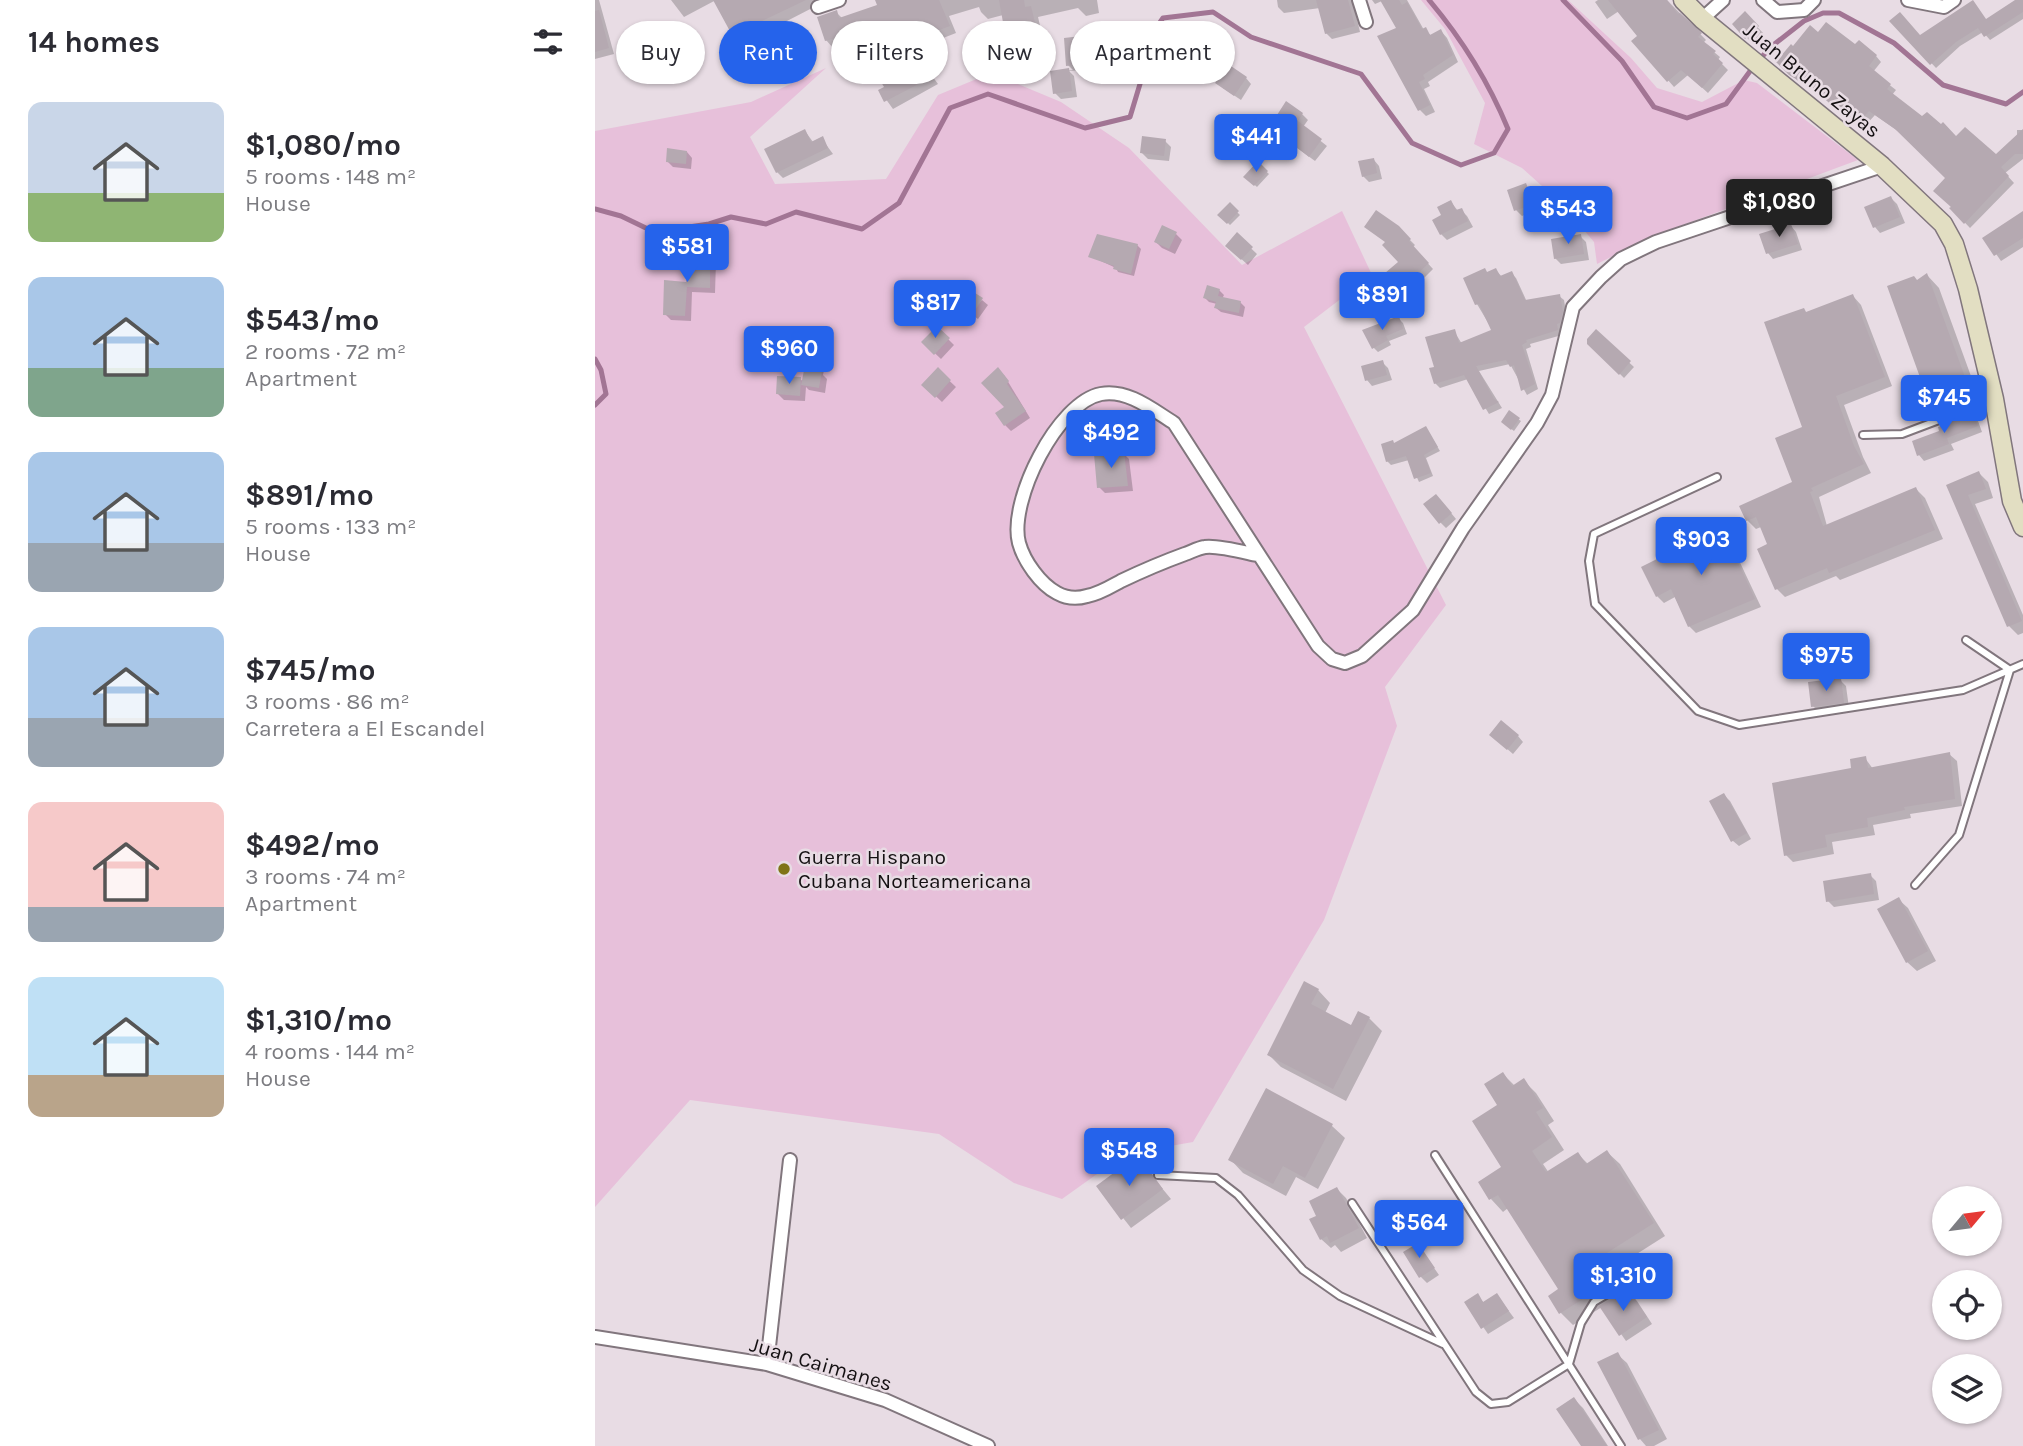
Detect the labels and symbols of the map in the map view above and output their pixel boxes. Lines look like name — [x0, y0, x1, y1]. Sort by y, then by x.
street label: Juan Bruno Zayas — [1739, 17, 1885, 143]
pin: $441 — [1215, 114, 1297, 174]
pin: $1,080 — [1722, 180, 1836, 239]
pin: $543 — [1527, 187, 1609, 246]
pin: $581 — [646, 224, 728, 284]
pin: $891 — [1341, 272, 1423, 332]
pin: $817 — [894, 280, 976, 340]
pin: $960 — [748, 326, 830, 386]
pin: $745 — [1903, 376, 1985, 435]
pin: $492 — [1070, 410, 1152, 470]
pin: $903 — [1660, 518, 1742, 577]
pin: $975 — [1785, 634, 1867, 693]
place label: Guerra Hispano Cubana Norteamericana — [798, 845, 1031, 893]
marker: Guerra Hispano Cubana Norteamericana — [776, 861, 792, 877]
pin: $548 — [1088, 1128, 1170, 1188]
north arrow — [1932, 1186, 2002, 1256]
pin: $564 — [1378, 1200, 1460, 1260]
pin: $1,310 — [1566, 1254, 1680, 1313]
street label: Juan Caimanes — [747, 1332, 895, 1396]

